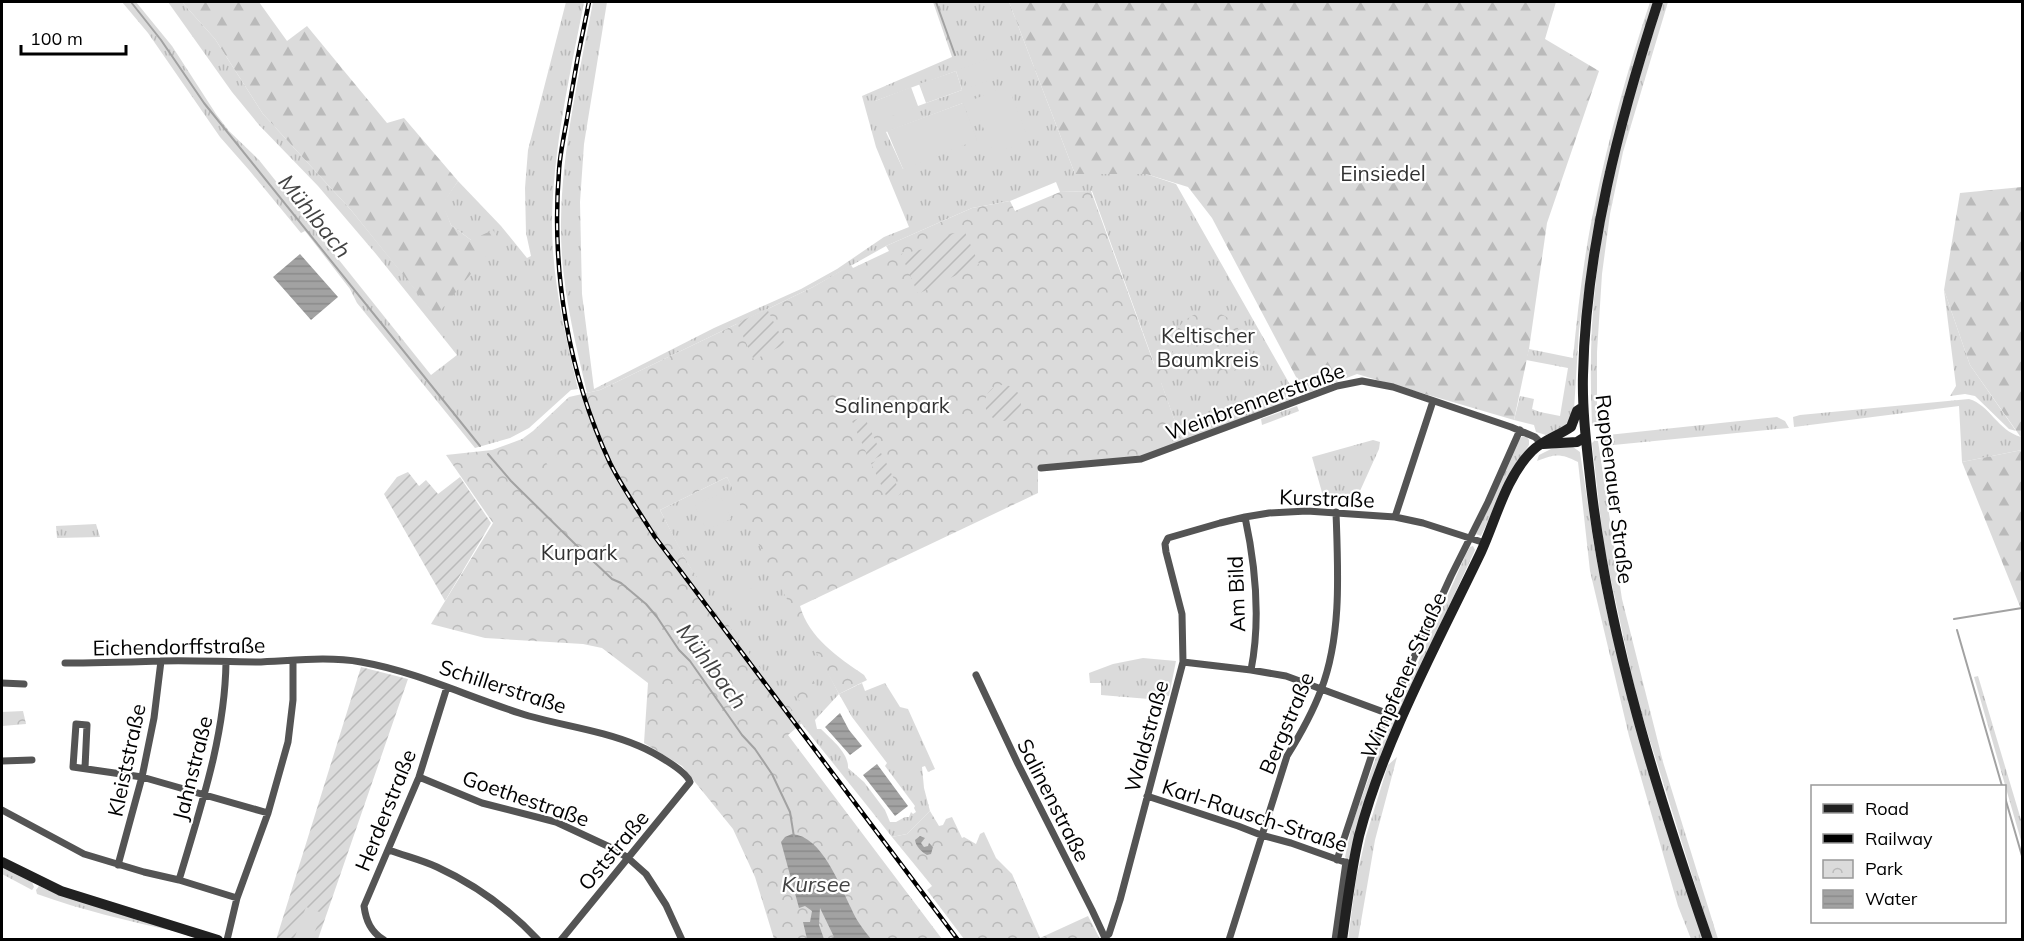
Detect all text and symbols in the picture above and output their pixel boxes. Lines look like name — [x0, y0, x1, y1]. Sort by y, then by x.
scale bar — [21, 18, 126, 56]
text: 100 m — [30, 27, 83, 50]
park label: Einsiedel — [1340, 160, 1426, 186]
water label: Mühlbach — [273, 168, 357, 264]
park label: Keltischer Baumkreis — [1157, 322, 1259, 372]
street label: Weinbrennerstraße — [1162, 357, 1348, 445]
park label: Salinenpark — [834, 392, 950, 418]
street label: Rappenauer Straße — [1590, 393, 1640, 585]
street label: Kurstraße — [1279, 483, 1375, 513]
park label: Kurpark — [541, 539, 617, 565]
street label: Am Bild — [1222, 555, 1250, 633]
street label: Wimpfener Straße — [1355, 588, 1451, 762]
water label: Mühlbach — [671, 618, 753, 714]
street label: Eichendorffstraße — [92, 631, 266, 661]
street label: Schillerstraße — [436, 653, 570, 719]
street label: Bergstraße — [1253, 668, 1319, 778]
street label: Waldstraße — [1119, 677, 1173, 795]
street label: Kleiststraße — [101, 701, 151, 819]
street label: Jahnstraße — [166, 713, 218, 823]
street label: Salinenstraße — [1012, 734, 1096, 866]
street label: Herderstraße — [349, 745, 421, 875]
street label: Goethestraße — [459, 764, 593, 832]
street label: Karl-Rausch-Straße — [1159, 773, 1351, 857]
legend — [1811, 785, 2006, 923]
text: Road — [1865, 797, 1909, 820]
street label: Oststraße — [572, 805, 654, 895]
text: Railway — [1865, 827, 1933, 850]
text: Park — [1865, 857, 1904, 880]
water label: Kursee — [781, 870, 851, 898]
text: Water — [1865, 887, 1918, 910]

